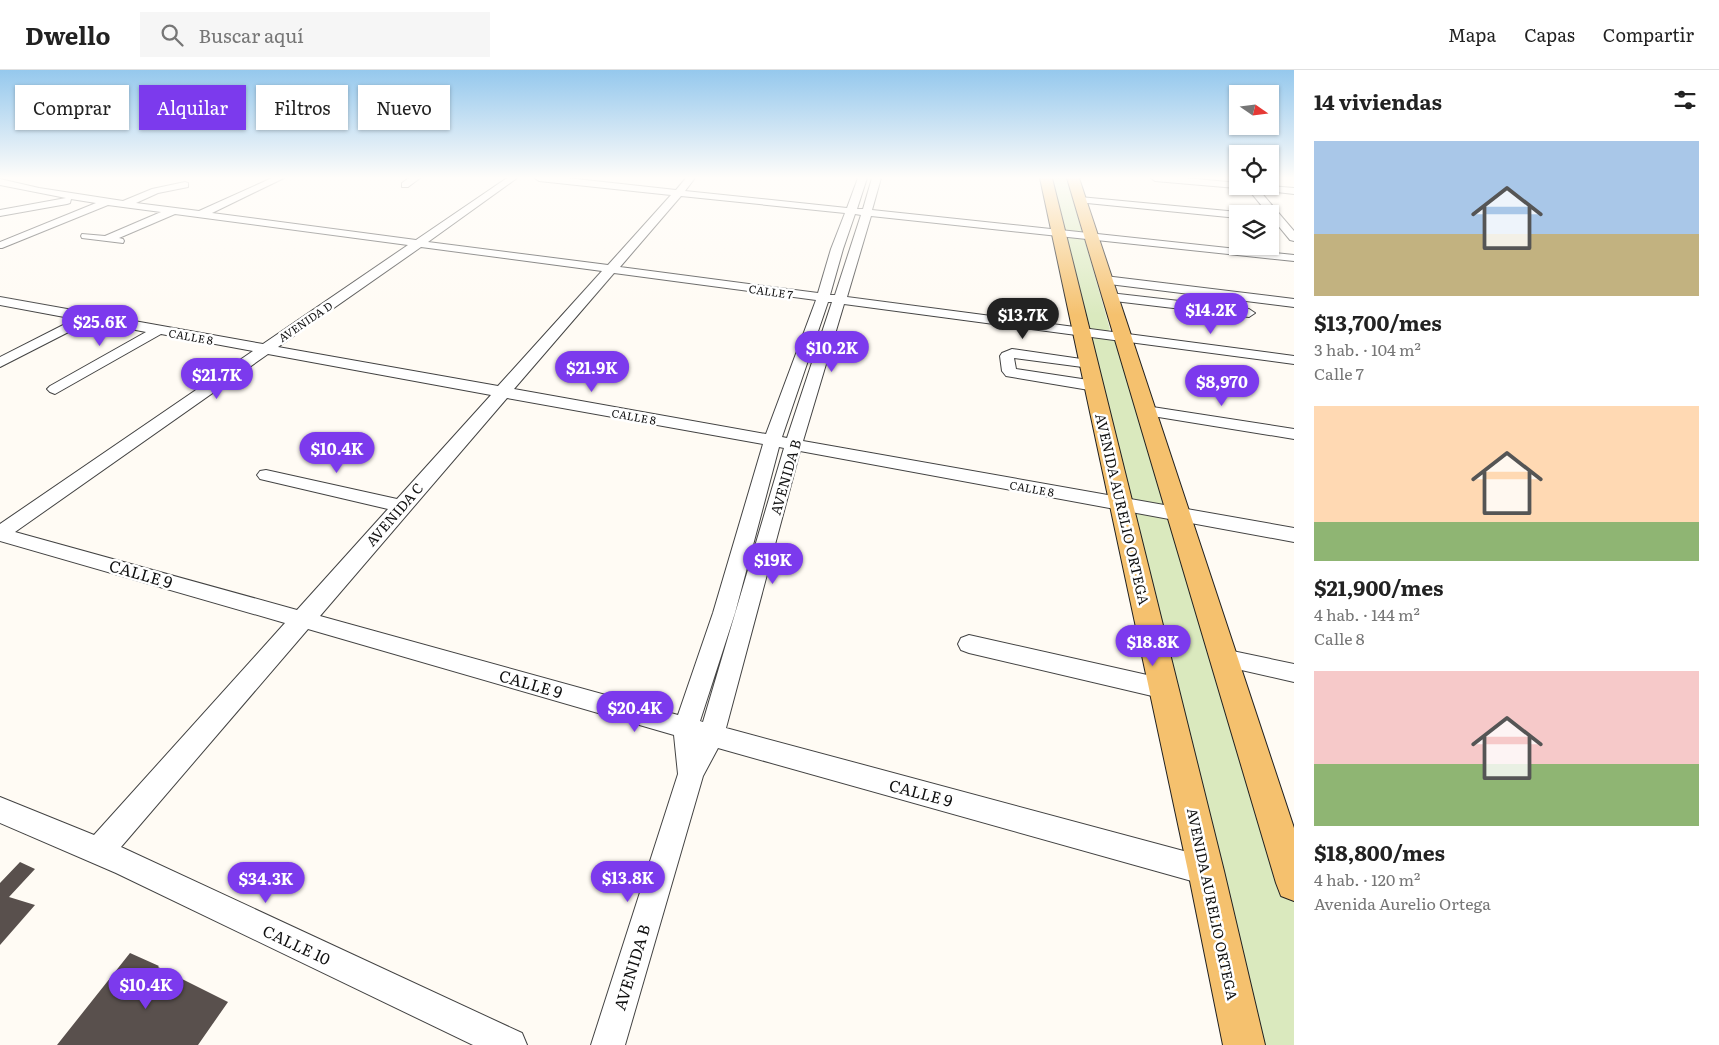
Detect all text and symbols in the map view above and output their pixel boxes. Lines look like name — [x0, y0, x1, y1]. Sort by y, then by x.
search box — [140, 12, 490, 57]
text: Dwello — [25, 17, 110, 52]
icon: search — [158, 21, 186, 49]
text: Buscar aquí — [198, 21, 304, 49]
text: Mapa — [1448, 21, 1496, 48]
text: Capas — [1524, 21, 1575, 48]
text: Compartir — [1603, 21, 1694, 48]
chip: Comprar — [15, 85, 129, 130]
chip: Alquilar — [139, 85, 246, 130]
chip: Filtros — [256, 85, 348, 130]
chip: Nuevo — [358, 85, 450, 130]
north arrow — [1229, 85, 1279, 135]
map controls — [1229, 85, 1279, 255]
text: 14 viviendas — [1314, 85, 1442, 116]
icon: filters — [1671, 86, 1699, 114]
button: locate — [1229, 145, 1279, 195]
icon: home — [1462, 173, 1552, 263]
button: layers — [1229, 205, 1279, 255]
street label: CALLE 7 — [748, 280, 794, 302]
pin: $14.2K — [1170, 292, 1252, 335]
street label: AVENIDA D — [275, 297, 335, 345]
text: $14.2K — [1185, 297, 1237, 321]
pin: $13.7K — [982, 298, 1064, 340]
text: $13.7K — [998, 302, 1048, 326]
pin: $25.6K — [59, 304, 141, 347]
text: $13,700/mes — [1314, 306, 1442, 337]
text: $25.6K — [73, 309, 127, 333]
street label: CALLE 8 — [168, 324, 214, 348]
pin: $10.2K — [791, 330, 873, 373]
text: $10.2K — [806, 335, 858, 359]
text: 3 hab. · 104 m² — [1314, 337, 1421, 361]
pin: $21.9K — [551, 350, 633, 393]
text: $21.9K — [566, 355, 618, 379]
pin: $21.7K — [176, 358, 258, 400]
text: Calle 7 — [1314, 361, 1364, 385]
text: $21.7K — [192, 362, 242, 386]
pin: $8,970 — [1181, 364, 1263, 407]
text: $8,970 — [1196, 369, 1248, 393]
street label: CALLE 8 — [611, 404, 657, 428]
street label: AVENIDA AURELIO ORTEGA — [1091, 411, 1155, 607]
pin: $10.4K — [296, 432, 378, 474]
text: $10.4K — [311, 436, 363, 460]
street label: AVENIDA B — [765, 437, 805, 517]
icon: home — [1462, 438, 1552, 528]
street label: CALLE 8 — [1009, 476, 1055, 500]
street label: AVENIDA C — [361, 478, 427, 550]
pin: $19K — [743, 542, 803, 585]
text: $19K — [754, 547, 792, 571]
street label: CALLE 9 — [107, 553, 175, 593]
text: $21,900/mes — [1314, 571, 1444, 602]
text: 4 hab. · 144 m² — [1314, 602, 1420, 626]
pin: $18.8K — [1112, 624, 1194, 667]
text: Calle 8 — [1314, 626, 1365, 650]
text: $18.8K — [1127, 629, 1179, 653]
street label: CALLE 9 — [497, 663, 565, 703]
pin: $20.4K — [594, 690, 676, 733]
text: $20.4K — [608, 695, 662, 719]
icon: home — [1462, 703, 1552, 793]
street label: CALLE 9 — [887, 772, 955, 812]
street label: AVENIDA AURELIO ORTEGA — [1183, 806, 1243, 1003]
text: $18,800/mes — [1314, 836, 1445, 867]
pin: $13.8K — [587, 860, 669, 903]
pin: $34.3K — [225, 862, 307, 904]
text: $13.8K — [602, 865, 654, 889]
text: $34.3K — [239, 866, 293, 890]
text: 4 hab. · 120 m² — [1314, 867, 1420, 891]
text: Avenida Aurelio Ortega — [1314, 891, 1491, 915]
street label: CALLE 10 — [259, 918, 335, 970]
street label: AVENIDA B — [607, 921, 655, 1013]
pin: $10.4K — [105, 968, 187, 1010]
text: $10.4K — [120, 972, 172, 996]

